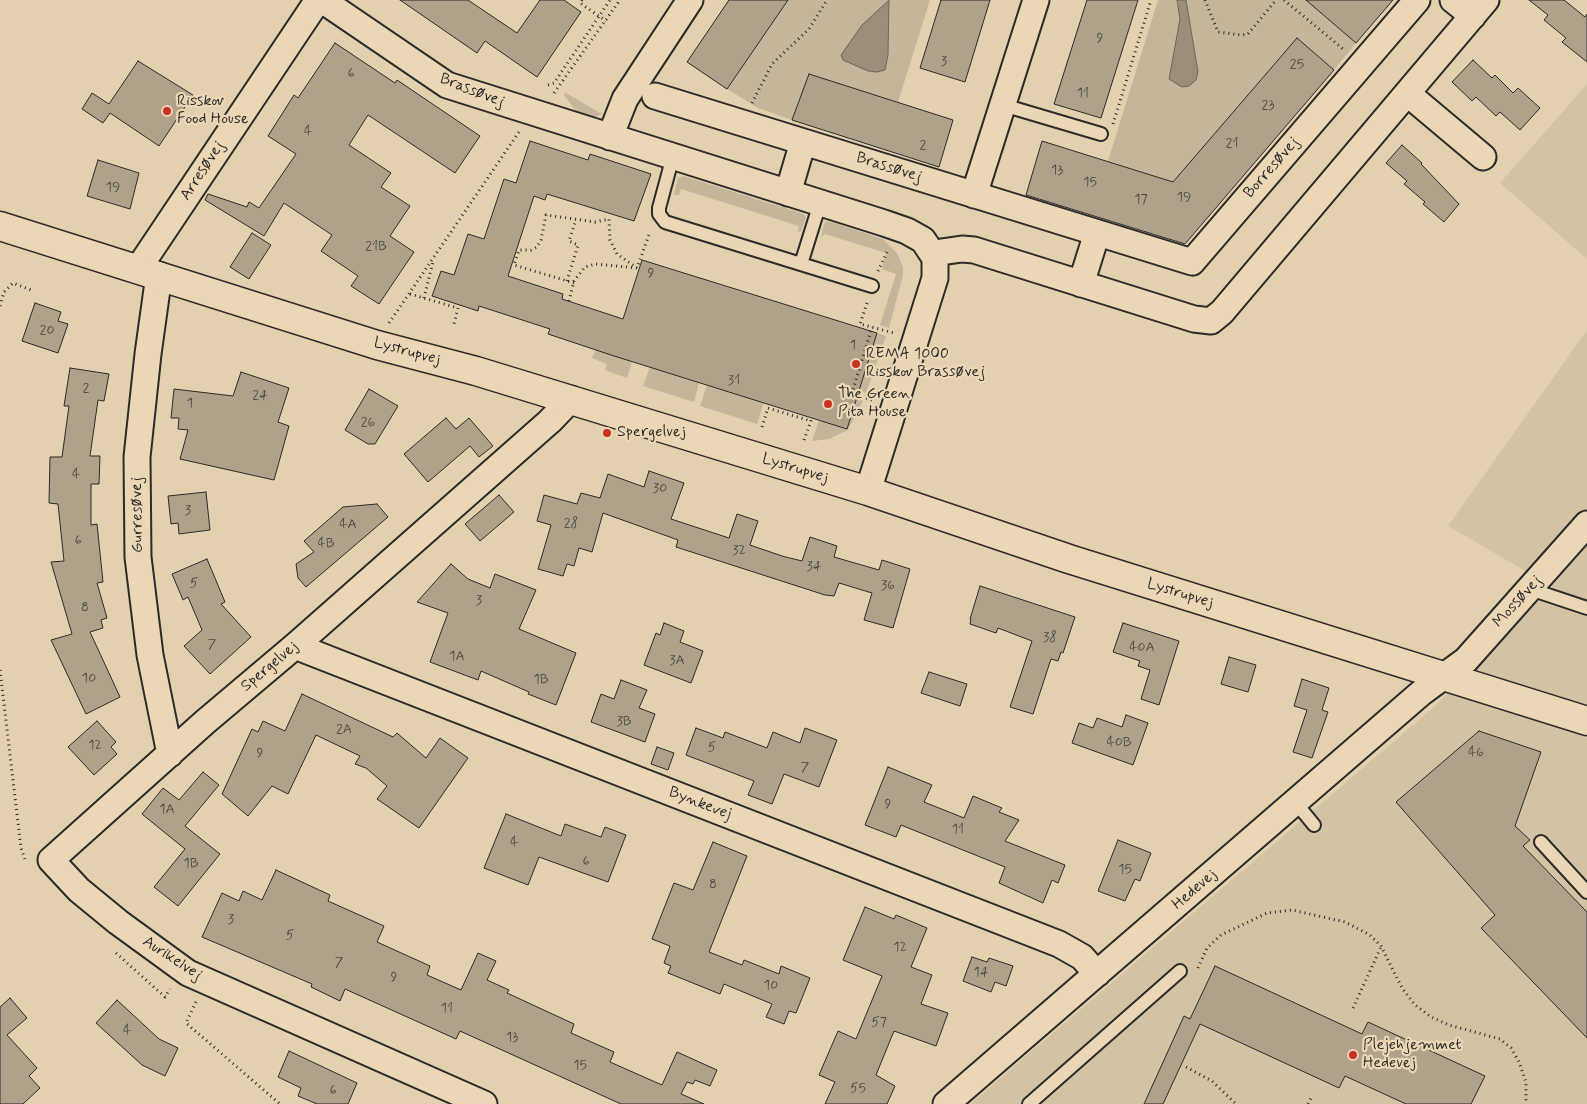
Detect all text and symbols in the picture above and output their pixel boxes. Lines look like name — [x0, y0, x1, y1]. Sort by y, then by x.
house number: 9 — [1097, 31, 1103, 47]
house number: 3 — [941, 54, 947, 70]
house number: 25 — [1290, 57, 1304, 73]
house number: 6 — [347, 66, 355, 82]
street label: Brassøvej — [437, 70, 507, 112]
house number: 11 — [1077, 86, 1089, 102]
place label: Risskov Food House — [177, 92, 249, 130]
house number: 23 — [1262, 98, 1274, 114]
marker: Risskov Food House — [161, 105, 173, 117]
house number: 4 — [304, 124, 312, 140]
street label: Borresøvej — [1240, 133, 1304, 203]
house number: 21 — [1226, 136, 1238, 152]
street label: Arresøvej — [177, 138, 229, 204]
house number: 2 — [920, 138, 926, 154]
street label: Brassøvej — [854, 149, 924, 187]
house number: 13 — [1051, 163, 1063, 179]
house number: 15 — [1083, 175, 1097, 191]
house number: 19 — [106, 180, 120, 196]
house number: 19 — [1177, 190, 1191, 206]
house number: 17 — [1134, 192, 1148, 208]
house number: 21B — [365, 239, 387, 255]
house number: 9 — [648, 266, 654, 282]
house number: 20 — [40, 323, 54, 339]
street label: Lystrupvej — [371, 334, 443, 370]
house number: 1 — [850, 338, 856, 354]
place label: REMA 1000 Risskov Brassøvej — [866, 345, 985, 383]
marker: REMA 1000 Risskov Brassøvej — [850, 358, 862, 370]
house number: 31 — [728, 373, 740, 389]
house number: 2 — [83, 381, 89, 397]
place label: The Green Pita House — [838, 385, 910, 423]
house number: 24 — [252, 388, 268, 404]
house number: 1 — [187, 396, 193, 412]
marker: The Green Pita House — [822, 398, 834, 410]
house number: 26 — [361, 415, 375, 431]
place label: Spergelvej — [617, 423, 686, 443]
marker: Spergelvej — [601, 427, 613, 439]
street label: Lystrupvej — [759, 450, 831, 488]
house number: 4 — [72, 467, 80, 483]
street label: Gurresøvej — [128, 477, 148, 553]
house number: 30 — [653, 481, 667, 497]
house number: 3 — [185, 503, 191, 519]
house number: 28 — [564, 516, 578, 532]
house number: 4A — [339, 517, 357, 533]
house number: 6 — [74, 533, 82, 549]
house number: 4B — [317, 536, 335, 552]
house number: 32 — [732, 543, 746, 559]
house number: 34 — [807, 559, 821, 575]
street label: Mossøvej — [1489, 572, 1547, 632]
street label: Lystrupvej — [1144, 575, 1216, 613]
house number: 5 — [190, 576, 198, 592]
house number: 36 — [881, 578, 895, 594]
house number: 3 — [476, 593, 482, 609]
house number: 8 — [81, 600, 89, 616]
house number: 38 — [1043, 630, 1057, 646]
house number: 7 — [208, 637, 216, 653]
street label: Spergelvej — [237, 637, 303, 697]
house number: 40A — [1129, 640, 1155, 656]
house number: 1A — [449, 649, 465, 665]
house number: 3A — [669, 653, 685, 669]
house number: 10 — [82, 671, 96, 687]
house number: 1B — [533, 672, 549, 688]
house number: 3B — [616, 714, 632, 730]
house number: 2A — [336, 722, 352, 738]
house number: 40B — [1106, 735, 1132, 751]
house number: 12 — [88, 738, 102, 754]
house number: 5 — [708, 740, 716, 756]
house number: 46 — [1468, 745, 1484, 761]
house number: 9 — [257, 746, 263, 762]
house number: 7 — [801, 760, 809, 776]
street label: Bynkevej — [666, 783, 734, 825]
house number: 9 — [885, 797, 891, 813]
house number: 1A — [159, 802, 175, 818]
house number: 11 — [952, 822, 964, 838]
house number: 4 — [510, 835, 518, 851]
house number: 6 — [582, 854, 590, 870]
house number: 1B — [183, 856, 199, 872]
house number: 15 — [1118, 862, 1132, 878]
street label: Hedevej — [1169, 865, 1221, 915]
house number: 8 — [709, 877, 717, 893]
house number: 3 — [228, 912, 234, 928]
house number: 5 — [286, 928, 294, 944]
street label: Aurikelvej — [138, 933, 206, 985]
house number: 12 — [893, 940, 907, 956]
house number: 7 — [335, 955, 343, 971]
house number: 14 — [974, 965, 988, 981]
house number: 9 — [391, 970, 397, 986]
house number: 10 — [764, 978, 778, 994]
house number: 11 — [441, 1001, 453, 1017]
house number: 57 — [871, 1015, 887, 1031]
house number: 4 — [123, 1023, 131, 1039]
house number: 13 — [506, 1030, 518, 1046]
place label: Plejehjemmet Hedevej — [1363, 1036, 1461, 1074]
marker: Plejehjemmet Hedevej — [1347, 1049, 1359, 1061]
house number: 15 — [573, 1058, 587, 1074]
house number: 55 — [850, 1081, 866, 1097]
house number: 6 — [329, 1083, 337, 1099]

